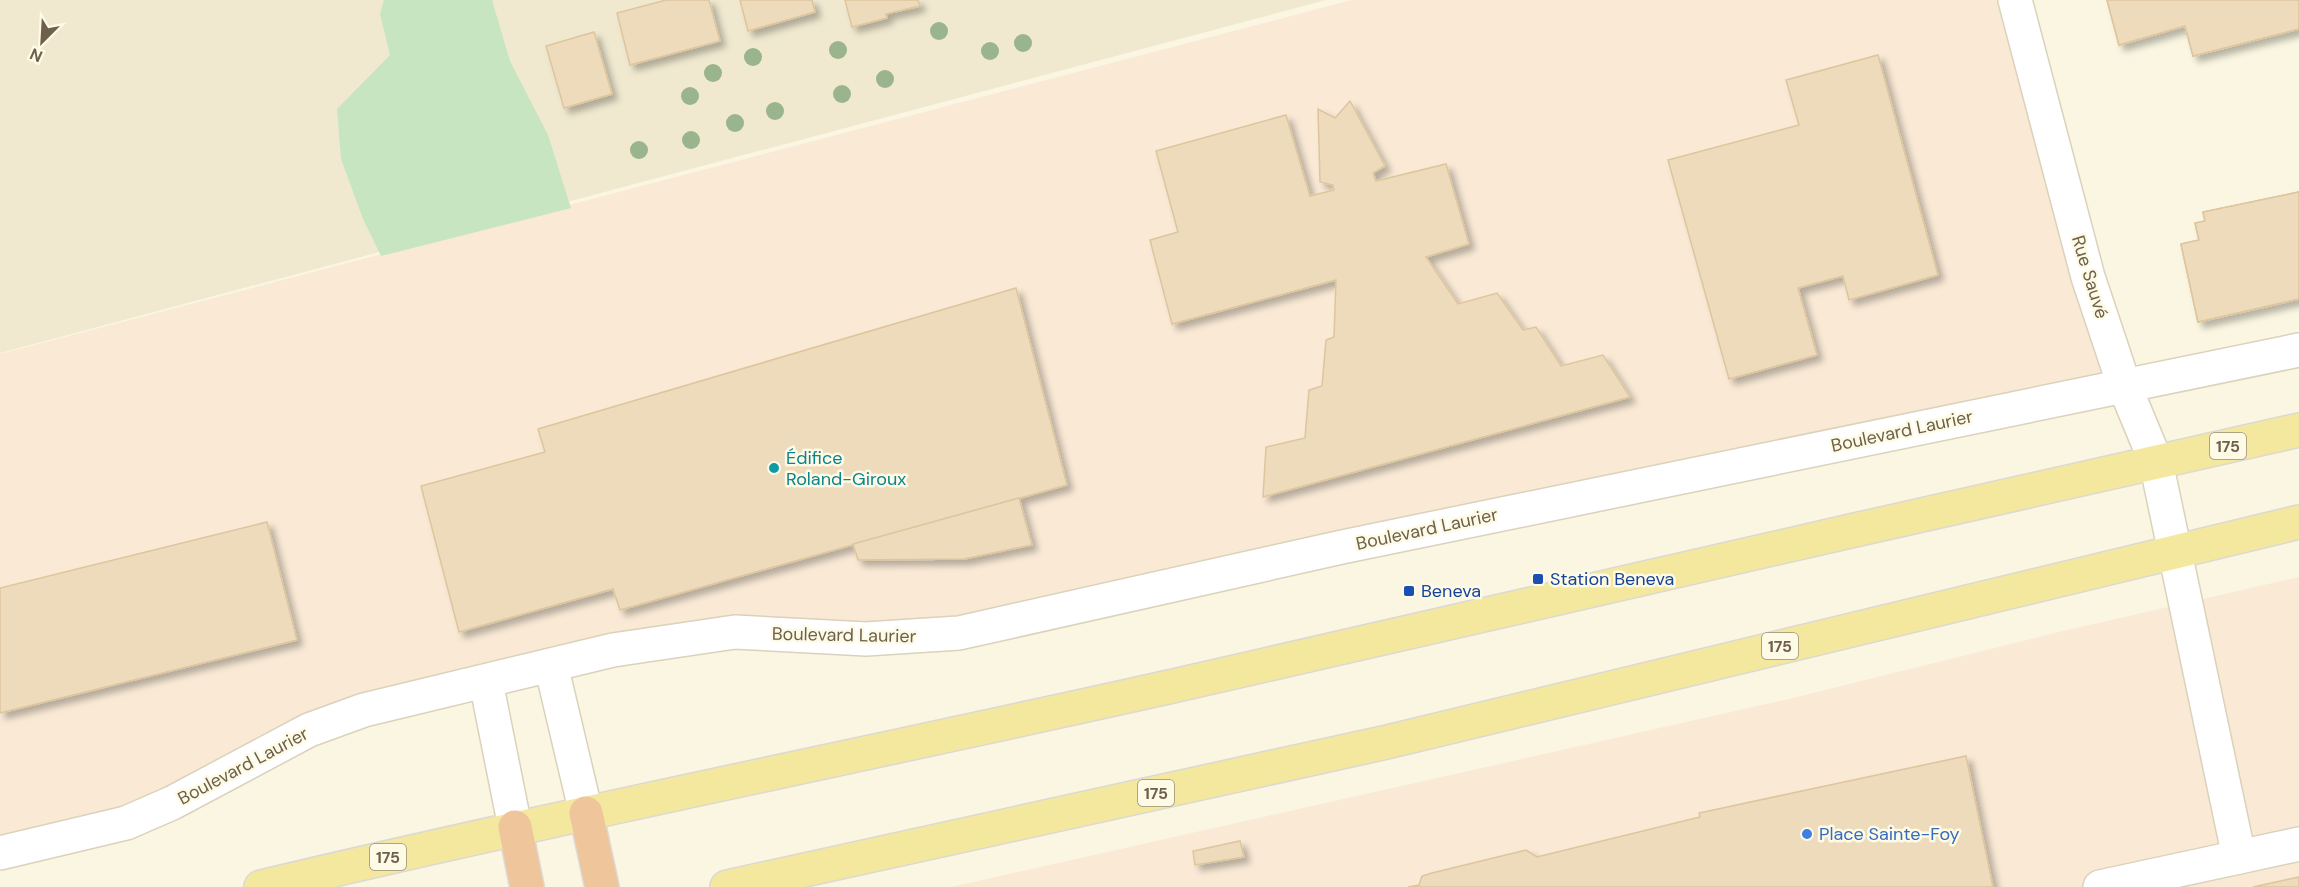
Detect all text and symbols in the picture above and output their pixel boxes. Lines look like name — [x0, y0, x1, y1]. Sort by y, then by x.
north arrow — [12, 12, 72, 72]
text: N — [27, 43, 46, 67]
street label: Rue Sauvé — [2066, 232, 2114, 322]
street label: Boulevard Laurier — [1829, 404, 1975, 458]
road number: 175 — [2210, 433, 2246, 459]
place label: Édifice Roland-Giroux — [786, 446, 906, 491]
marker: Édifice Roland-Giroux — [767, 461, 781, 475]
street label: Boulevard Laurier — [1354, 502, 1500, 556]
place label: Station Beneva — [1550, 567, 1674, 591]
marker: Station Beneva — [1531, 572, 1545, 586]
place label: Beneva — [1421, 579, 1481, 603]
marker: Beneva — [1402, 584, 1416, 598]
street label: Boulevard Laurier — [772, 622, 917, 648]
road number: 175 — [1762, 633, 1798, 659]
street label: Boulevard Laurier — [174, 721, 313, 810]
road number: 175 — [1138, 780, 1174, 806]
place label: Place Sainte-Foy — [1819, 822, 1959, 846]
marker: Place Sainte-Foy — [1800, 827, 1814, 841]
road number: 175 — [370, 844, 406, 870]

